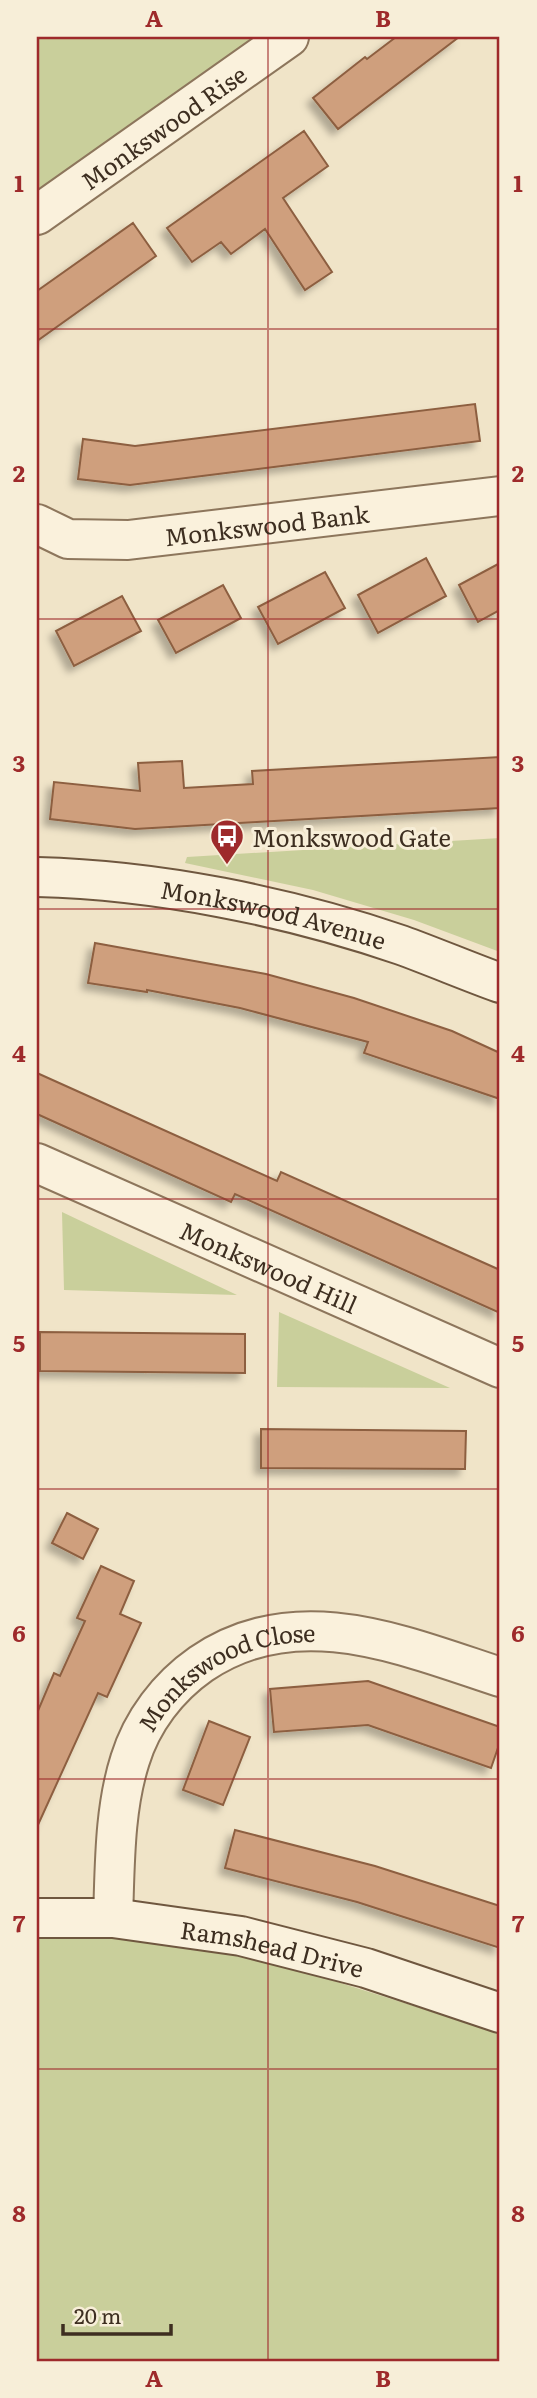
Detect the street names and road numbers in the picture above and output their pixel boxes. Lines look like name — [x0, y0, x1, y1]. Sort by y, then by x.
street label: Monkswood Rise — [73, 55, 253, 197]
street label: Monkswood Bank — [162, 494, 371, 553]
street label: Monkswood Avenue — [158, 870, 391, 957]
street label: Monkswood Hill — [175, 1211, 364, 1320]
street label: Monkswood Close — [128, 1614, 316, 1737]
street label: Ramshead Drive — [178, 1910, 368, 1984]

